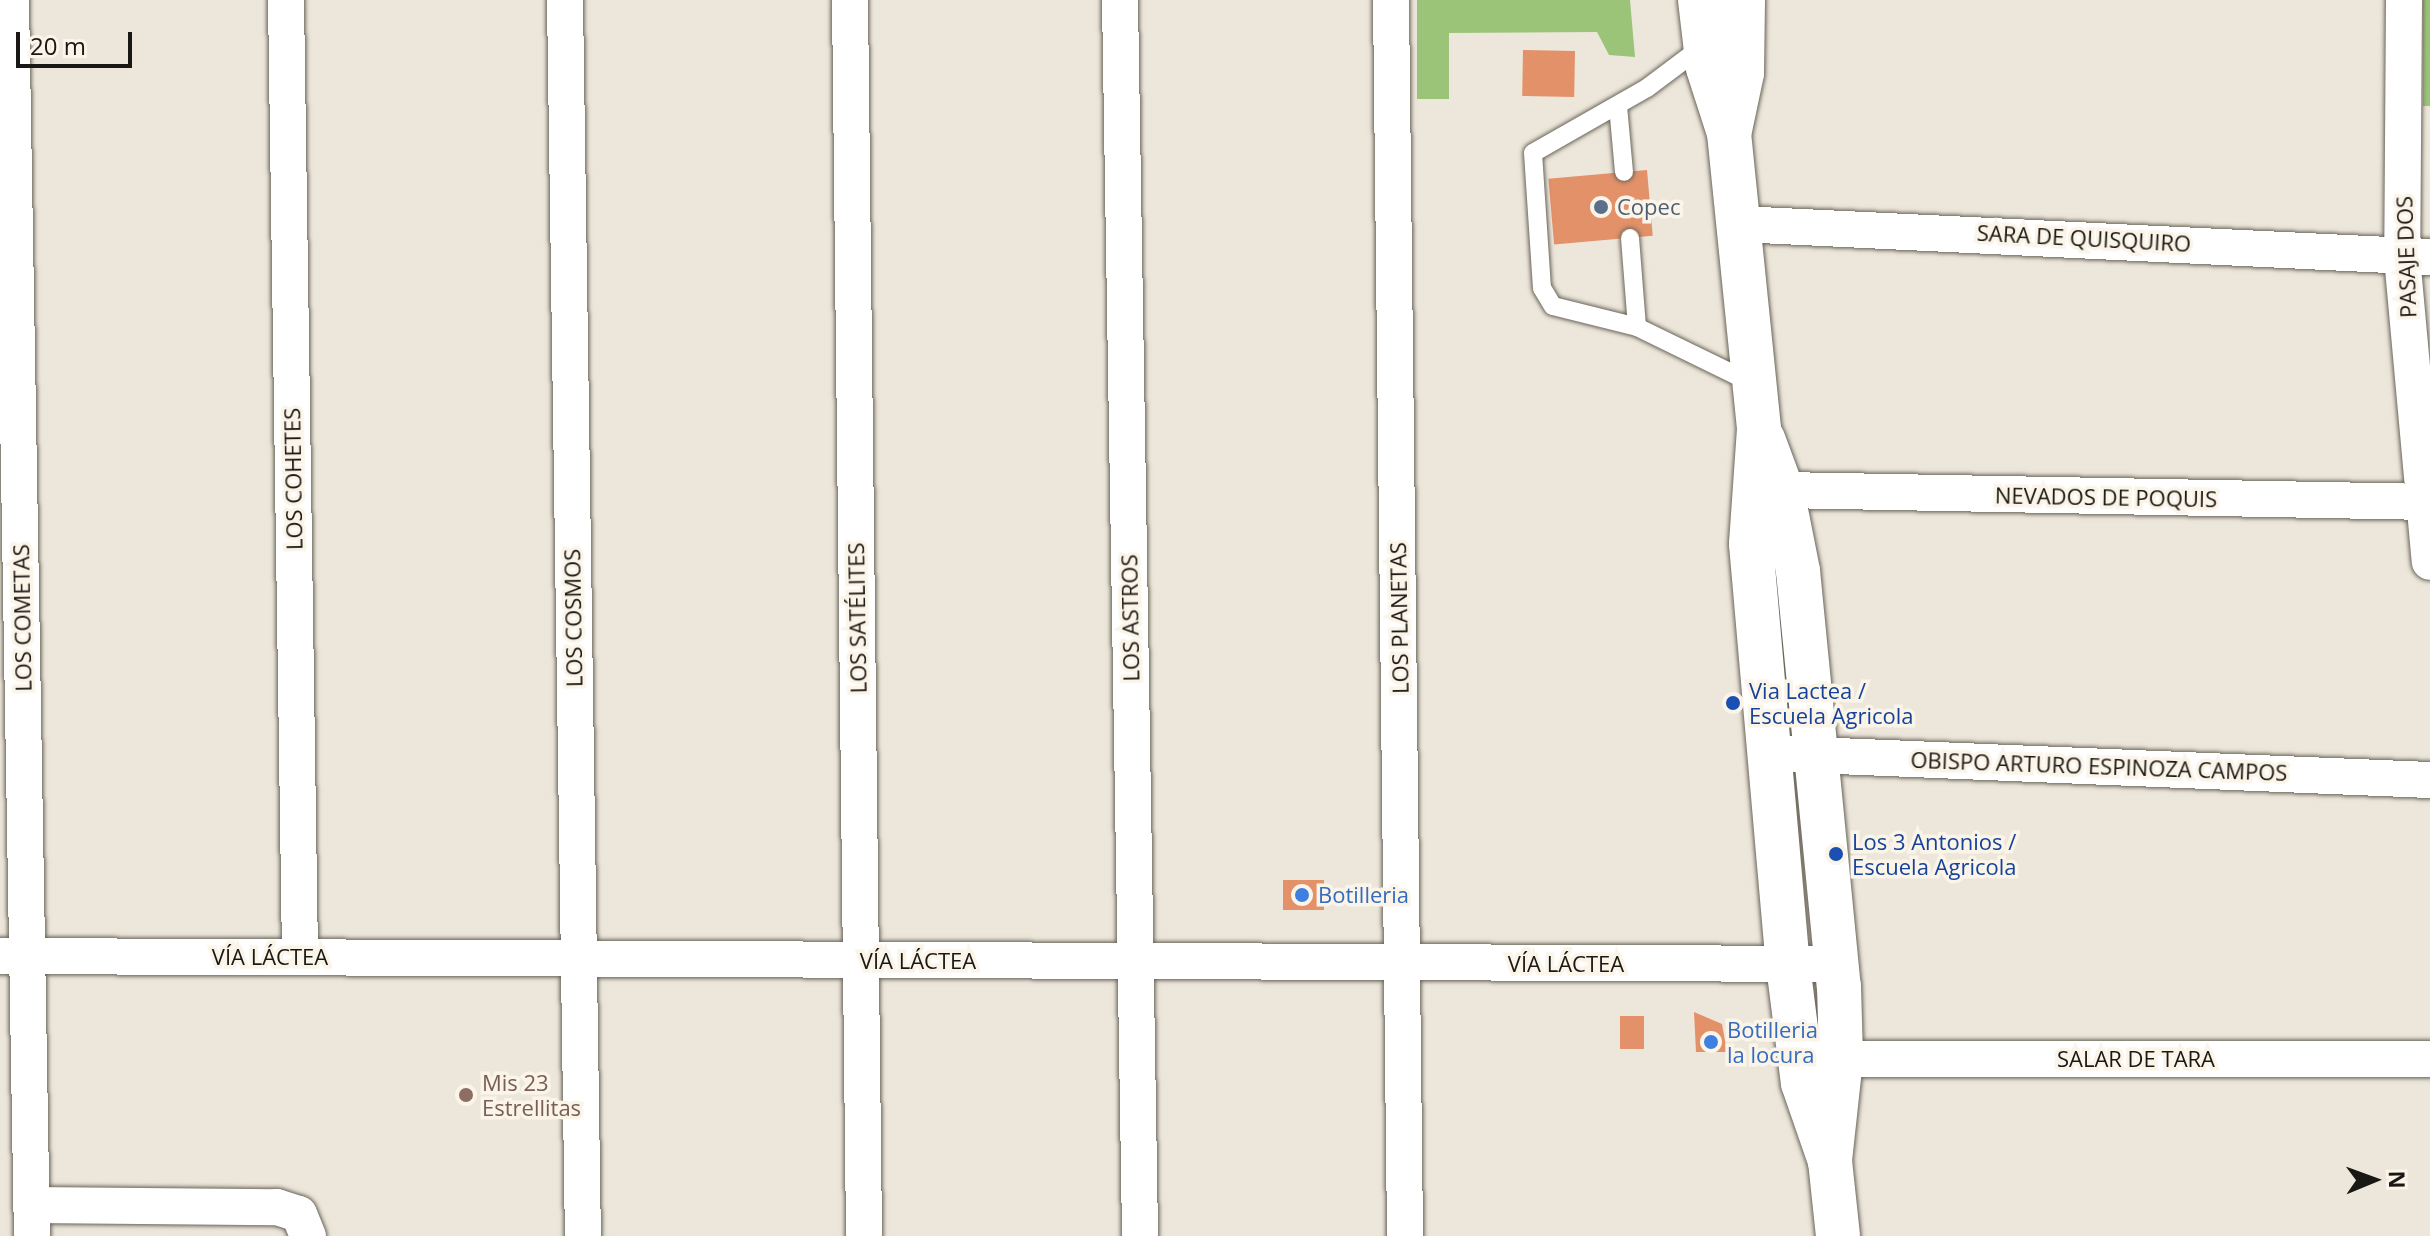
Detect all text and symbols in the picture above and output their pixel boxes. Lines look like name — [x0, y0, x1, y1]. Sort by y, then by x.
scale bar — [20, 16, 136, 66]
text: 20 m — [30, 29, 86, 62]
place label: Copec — [1617, 194, 1680, 220]
street label: PASAJE DOS — [2391, 196, 2421, 318]
marker: Copec — [1592, 198, 1610, 216]
street label: SARA DE QUISQUIRO — [1976, 219, 2192, 257]
street label: LOS COHETES — [279, 408, 307, 550]
street label: NEVADOS DE POQUIS — [1995, 482, 2217, 512]
street label: LOS SATÉLITES — [842, 542, 872, 694]
street label: LOS PLANETAS — [1384, 542, 1414, 694]
street label: LOS COMETAS — [8, 544, 36, 692]
street label: LOS COSMOS — [559, 549, 587, 687]
street label: LOS ASTROS — [1116, 554, 1144, 682]
place label: Via Lactea / Escuela Agricola — [1749, 677, 1914, 728]
marker: Via Lactea / Escuela Agricola — [1724, 694, 1742, 712]
street label: OBISPO ARTURO ESPINOZA CAMPOS — [1910, 746, 2288, 786]
place label: Los 3 Antonios / Escuela Agricola — [1852, 828, 2017, 880]
marker: Los 3 Antonios / Escuela Agricola — [1827, 845, 1845, 863]
place label: Botilleria — [1318, 882, 1409, 908]
marker: Botilleria — [1293, 886, 1311, 904]
street label: VÍA LÁCTEA — [212, 944, 328, 970]
street label: VÍA LÁCTEA — [860, 948, 976, 974]
street label: VÍA LÁCTEA — [1508, 951, 1624, 977]
place label: Botilleria la locura — [1727, 1016, 1818, 1068]
marker: Botilleria la locura — [1702, 1033, 1720, 1051]
street label: SALAR DE TARA — [2057, 1046, 2215, 1072]
place label: Mis 23 Estrellitas — [482, 1069, 581, 1120]
marker: Mis 23 Estrellitas — [457, 1086, 475, 1104]
north arrow — [2334, 1140, 2414, 1220]
text: N — [2383, 1170, 2413, 1189]

